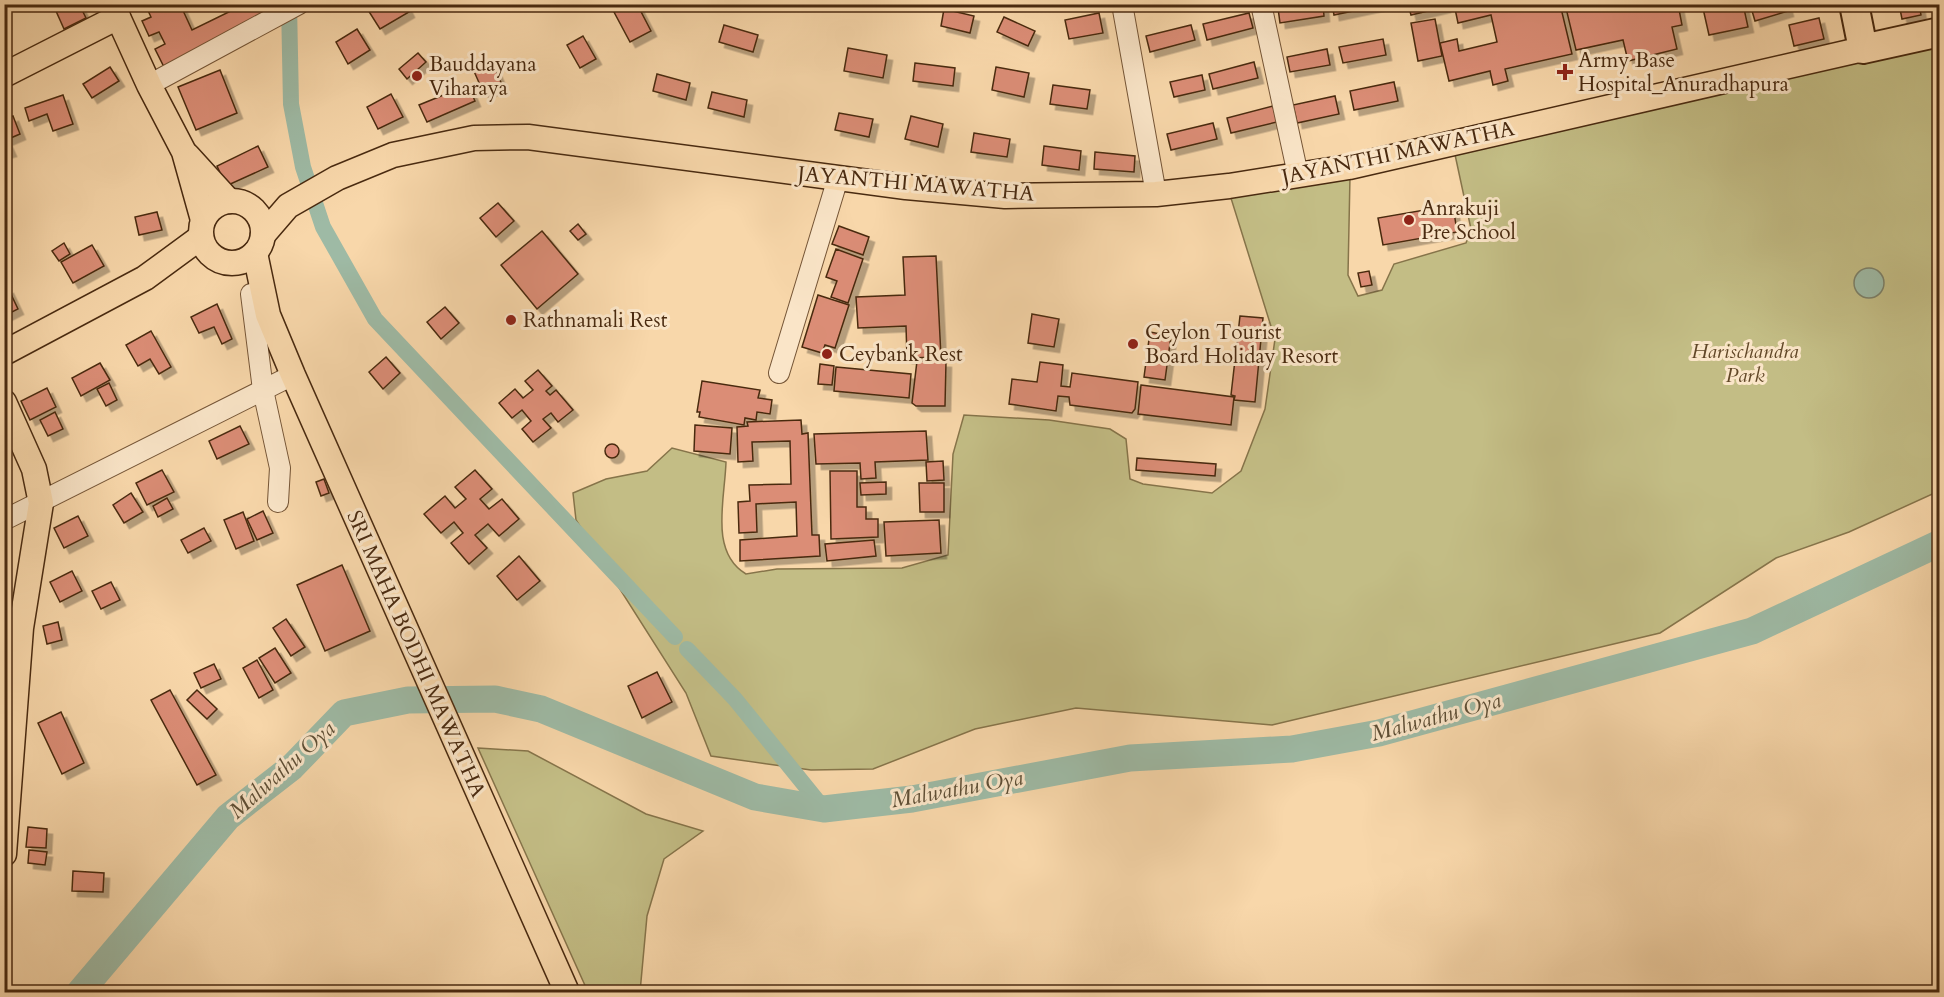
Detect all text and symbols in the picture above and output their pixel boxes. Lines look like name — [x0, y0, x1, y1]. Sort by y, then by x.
place label: Army Base Hospital_Anuradhapura — [1578, 46, 1789, 99]
place label: Bauddayana Viharaya — [429, 50, 536, 103]
marker: Army Base Hospital_Anuradhapura — [1556, 63, 1574, 81]
marker: Bauddayana Viharaya — [410, 69, 424, 83]
street label: JAYANTHI MAWATHA — [1276, 114, 1517, 192]
street label: JAYANTHI MAWATHA — [794, 159, 1035, 209]
place label: Anrakuji Pre School — [1421, 194, 1516, 247]
marker: Anrakuji Pre School — [1402, 213, 1416, 227]
place label: Rathnamali Rest — [523, 306, 668, 335]
marker: Rathnamali Rest — [504, 313, 518, 327]
place label: Ceylon Tourist Board Holiday Resort — [1145, 318, 1338, 371]
marker: Ceylon Tourist Board Holiday Resort — [1126, 337, 1140, 351]
park label: Harischandra Park — [1691, 337, 1799, 390]
place label: Ceybank Rest — [839, 340, 963, 369]
marker: Ceybank Rest — [820, 347, 834, 361]
street label: SRI MAHA BODHI MAWATHA — [339, 506, 493, 802]
water label: Malwathu Oya — [1368, 685, 1504, 749]
water label: Malwathu Oya — [222, 714, 342, 826]
water label: Malwathu Oya — [889, 763, 1025, 815]

